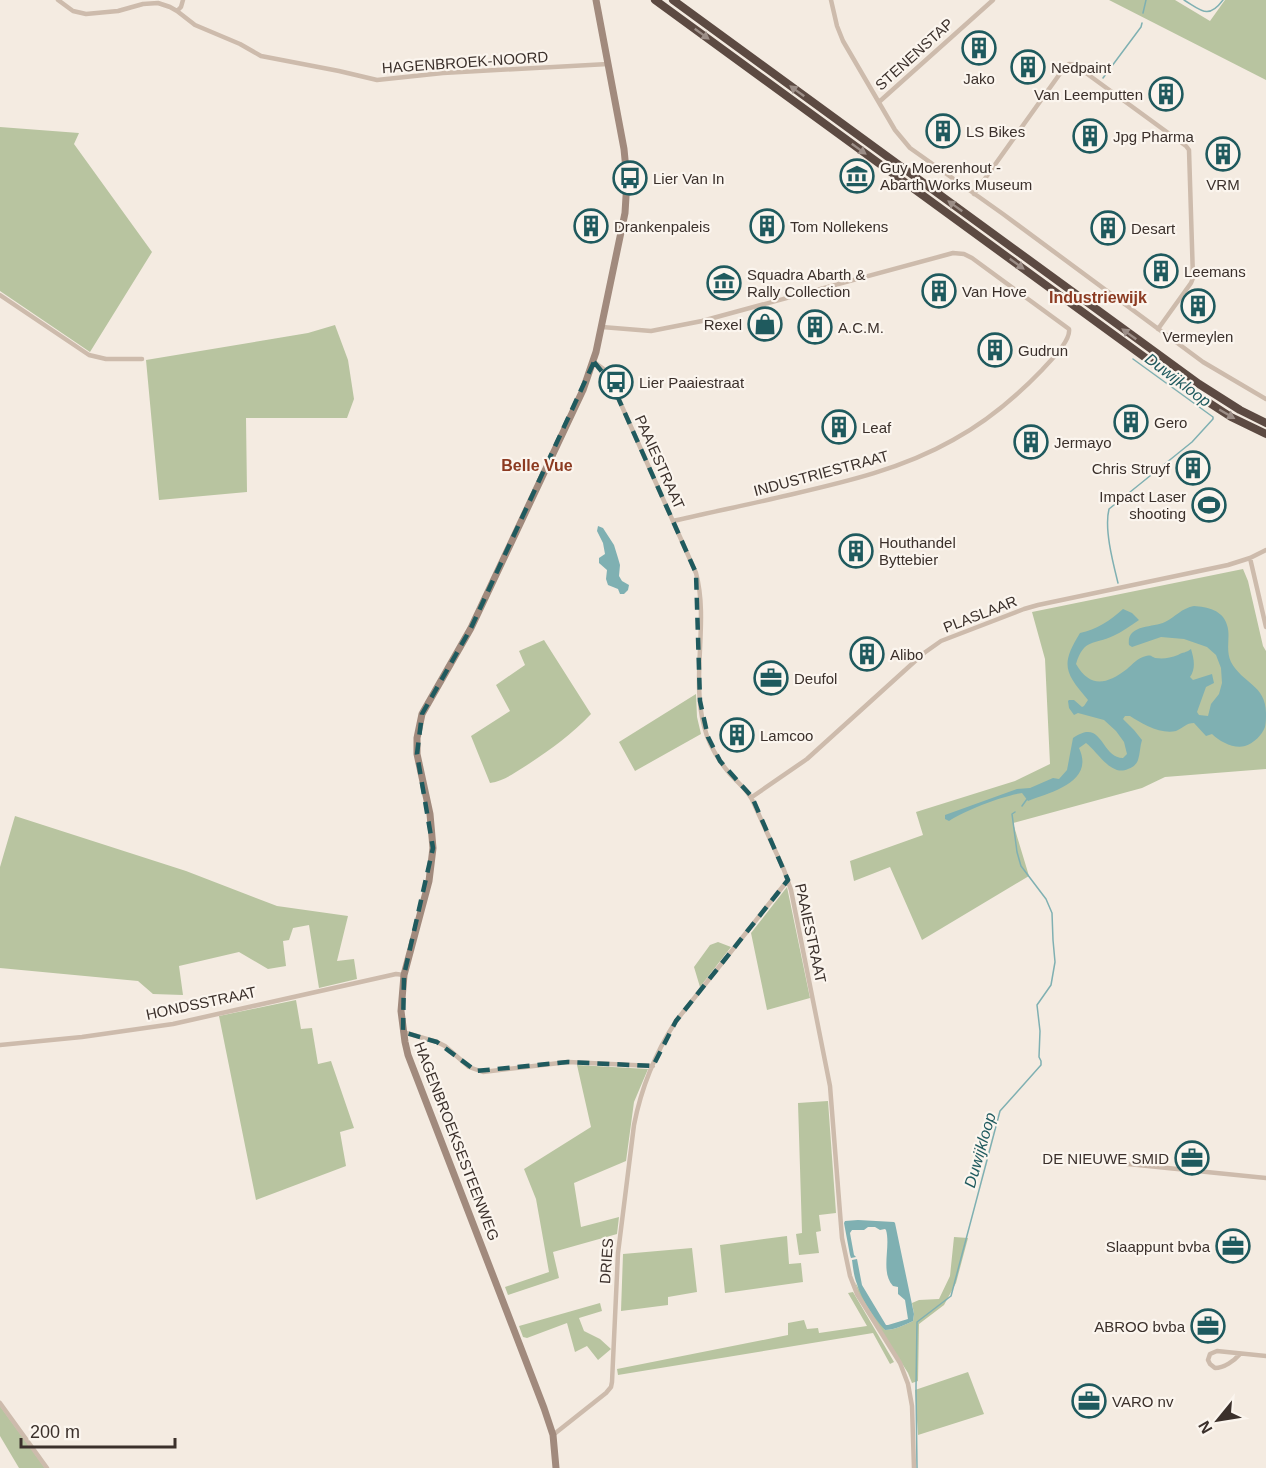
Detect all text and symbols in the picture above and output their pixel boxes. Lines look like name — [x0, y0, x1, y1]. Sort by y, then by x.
street label: STENENSTAP — [872, 15, 956, 93]
one-way arrow — [694, 28, 709, 40]
building icon: Jako — [961, 30, 997, 66]
street label: HAGENBROEK-NOORD — [381, 48, 549, 76]
building icon: Nedpaint — [1010, 49, 1046, 85]
place label: Nedpaint — [1051, 59, 1112, 76]
place label: Jako — [963, 70, 995, 87]
building icon: Van Leemputten — [1148, 76, 1184, 112]
one-way arrow — [790, 85, 806, 97]
place label: Van Leemputten — [1034, 86, 1143, 103]
building icon: LS Bikes — [925, 113, 961, 149]
building icon: Jpg Pharma — [1072, 118, 1108, 154]
place label: LS Bikes — [966, 123, 1025, 140]
place label: Jpg Pharma — [1113, 128, 1195, 145]
building icon: VRM — [1205, 136, 1241, 172]
one-way arrow — [851, 143, 867, 155]
museum icon: Guy Moerenhout - Abarth Works Museum — [839, 158, 875, 194]
place label: Guy Moerenhout - Abarth Works Museum — [880, 159, 1032, 193]
bus stop icon: Lier Van In — [612, 160, 648, 196]
place label: Lier Van In — [653, 170, 724, 187]
place label: VRM — [1206, 176, 1240, 193]
one-way arrow — [947, 200, 963, 212]
building icon: Drankenpaleis — [573, 208, 609, 244]
building icon: Tom Nollekens — [749, 208, 785, 244]
building icon: Desart — [1090, 210, 1126, 246]
place label: Drankenpaleis — [614, 218, 710, 235]
place label: Tom Nollekens — [790, 218, 888, 235]
place label: Desart — [1131, 220, 1176, 237]
building icon: Leemans — [1143, 253, 1179, 289]
one-way arrow — [1009, 258, 1025, 270]
place label: Leemans — [1184, 263, 1246, 280]
museum icon: Squadra Abarth & Rally Collection — [706, 265, 742, 301]
place label: Squadra Abarth & Rally Collection — [747, 266, 865, 300]
building icon: Van Hove — [921, 273, 957, 309]
place label: Van Hove — [962, 283, 1027, 300]
building icon: Vermeylen — [1180, 288, 1216, 324]
district label: Industriewijk — [1049, 289, 1147, 306]
shop icon: Rexel — [747, 306, 783, 342]
building icon: A.C.M. — [797, 309, 833, 345]
place label: Rexel — [704, 316, 742, 333]
place label: A.C.M. — [838, 319, 884, 336]
one-way arrow — [1122, 328, 1137, 340]
place label: Vermeylen — [1163, 328, 1233, 345]
building icon: Gudrun — [977, 332, 1013, 368]
place label: Gudrun — [1018, 342, 1068, 359]
water label: Duwijkloop — [1142, 350, 1214, 410]
bus stop icon: Lier Paaiestraat — [598, 364, 634, 400]
place label: Lier Paaiestraat — [639, 374, 745, 391]
building icon: Gero — [1113, 404, 1149, 440]
building icon: Leaf — [821, 409, 857, 445]
one-way arrow — [1219, 409, 1235, 420]
street label: PAAIESTRAAT — [632, 412, 688, 512]
place label: Gero — [1154, 414, 1187, 431]
place label: Leaf — [862, 419, 892, 436]
building icon: Jermayo — [1013, 424, 1049, 460]
place label: Jermayo — [1054, 434, 1112, 451]
street label: INDUSTRIESTRAAT — [752, 447, 890, 499]
building icon: Chris Struyf — [1175, 450, 1211, 486]
district label: Belle Vue — [501, 457, 573, 474]
place label: Chris Struyf — [1092, 460, 1171, 477]
sports icon: Impact Laser shooting — [1191, 487, 1227, 523]
place label: Impact Laser shooting — [1099, 488, 1186, 522]
building icon: Houthandel Byttebier — [838, 533, 874, 569]
place label: Houthandel Byttebier — [879, 534, 956, 568]
street label: PLASLAAR — [941, 592, 1019, 636]
building icon: Alibo — [849, 636, 885, 672]
place label: Alibo — [890, 646, 923, 663]
office icon: Deufol — [753, 660, 789, 696]
place label: Deufol — [794, 670, 837, 687]
building icon: Lamcoo — [719, 717, 755, 753]
place label: Lamcoo — [760, 727, 813, 744]
street label: PAAIESTRAAT — [792, 882, 830, 984]
street label: HONDSSTRAAT — [144, 983, 258, 1023]
street label: HAGENBROEKSESTEENWEG — [411, 1039, 503, 1243]
water label: Duwijkloop — [961, 1110, 999, 1190]
office icon: DE NIEUWE SMID — [1174, 1140, 1210, 1176]
place label: DE NIEUWE SMID — [1042, 1150, 1169, 1167]
office icon: Slaappunt bvba — [1215, 1228, 1251, 1264]
street label: DRIES — [596, 1238, 616, 1284]
place label: Slaappunt bvba — [1106, 1238, 1211, 1255]
office icon: ABROO bvba — [1190, 1308, 1226, 1344]
place label: ABROO bvba — [1094, 1318, 1186, 1335]
office icon: VARO nv — [1071, 1383, 1107, 1419]
north arrow — [1188, 1390, 1248, 1450]
place label: VARO nv — [1112, 1393, 1174, 1410]
scale bar — [21, 1411, 176, 1449]
text: N — [1195, 1418, 1216, 1437]
text: 200 m — [30, 1422, 80, 1442]

